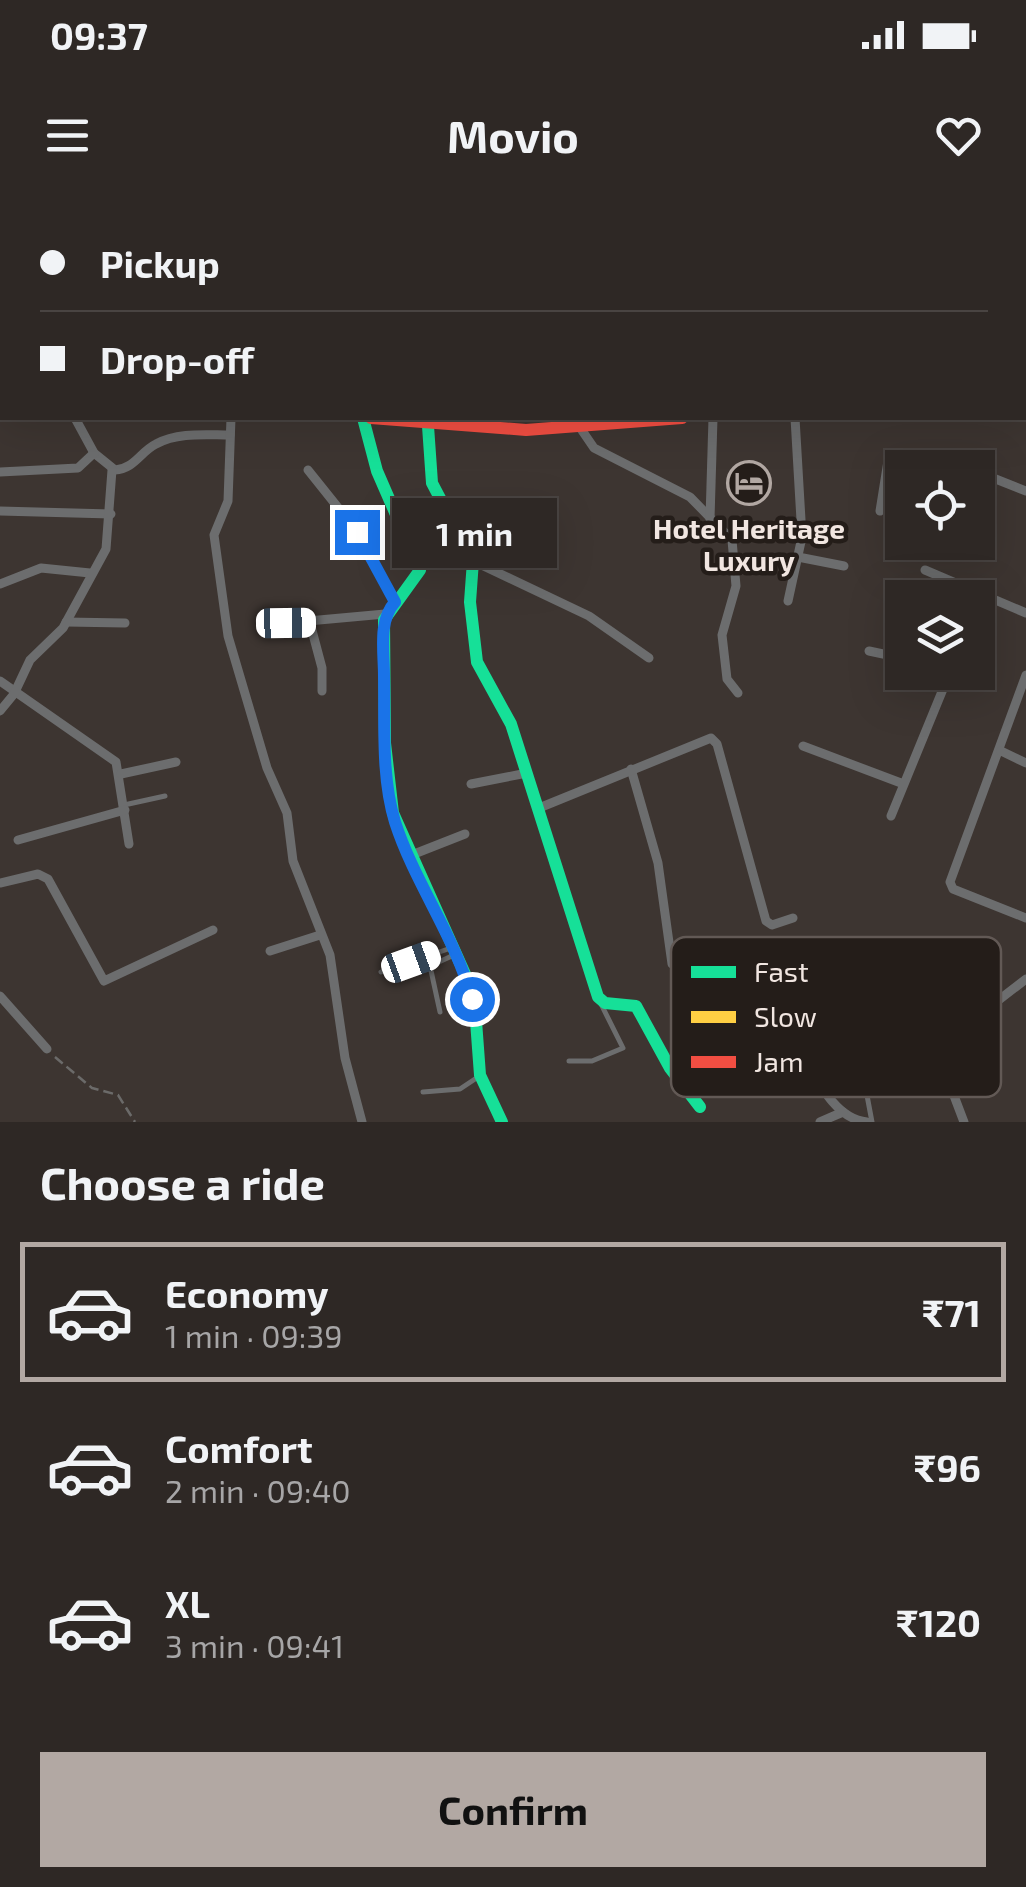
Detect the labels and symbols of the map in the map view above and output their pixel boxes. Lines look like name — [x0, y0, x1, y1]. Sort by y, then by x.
hotel icon: Hotel Heritage Luxury — [726, 460, 772, 506]
callout: 1 min — [392, 497, 557, 567]
route end — [335, 510, 380, 555]
place label: Hotel Heritage Luxury — [653, 511, 845, 577]
car — [256, 607, 316, 639]
legend — [671, 937, 1001, 1097]
car — [378, 938, 444, 986]
text: Fast — [754, 954, 809, 988]
route start — [450, 977, 495, 1022]
text: Slow — [754, 999, 817, 1033]
text: Jam — [754, 1044, 803, 1078]

